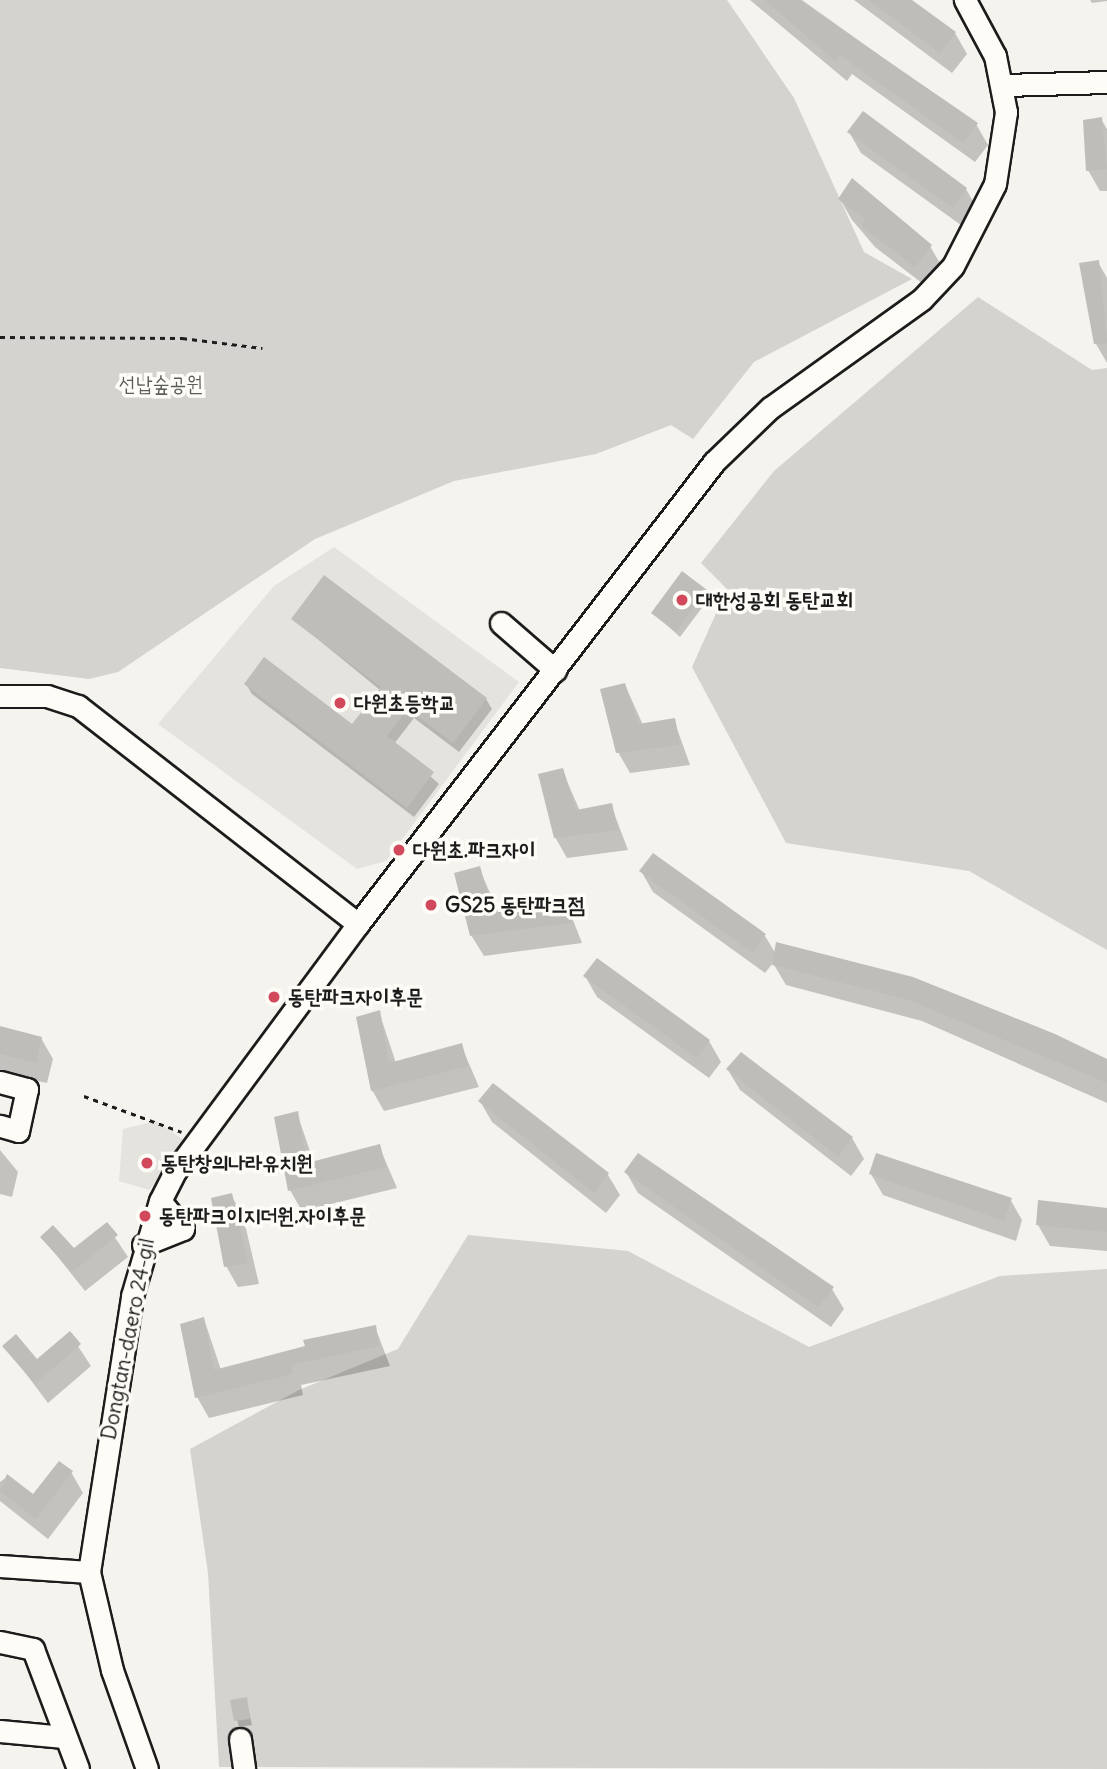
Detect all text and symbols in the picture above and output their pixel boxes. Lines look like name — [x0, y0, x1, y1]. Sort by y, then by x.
park label: 선납숲공원 — [119, 371, 203, 397]
place label: 대한성공회 동탄교회 — [696, 587, 853, 613]
marker: 대한성공회 동탄교회 — [674, 592, 690, 608]
place label: 다원초등학교 — [354, 690, 455, 716]
marker: 다원초등학교 — [332, 695, 348, 711]
place label: 다원초.파크자이 — [413, 837, 536, 863]
marker: 다원초.파크자이 — [391, 842, 407, 858]
place label: GS25 동탄파크점 — [445, 892, 585, 918]
marker: GS25 동탄파크점 — [423, 897, 439, 913]
place label: 동탄파크자이후문 — [288, 984, 423, 1010]
marker: 동탄파크자이후문 — [266, 989, 282, 1005]
place label: 동탄창의나라유치원 — [161, 1150, 313, 1176]
marker: 동탄창의나라유치원 — [139, 1155, 155, 1171]
place label: 동탄파크이지더원.자이후문 — [159, 1203, 366, 1229]
marker: 동탄파크이지더원.자이후문 — [137, 1208, 153, 1224]
street label: Dongtan-daero 24-gil — [96, 1236, 160, 1442]

